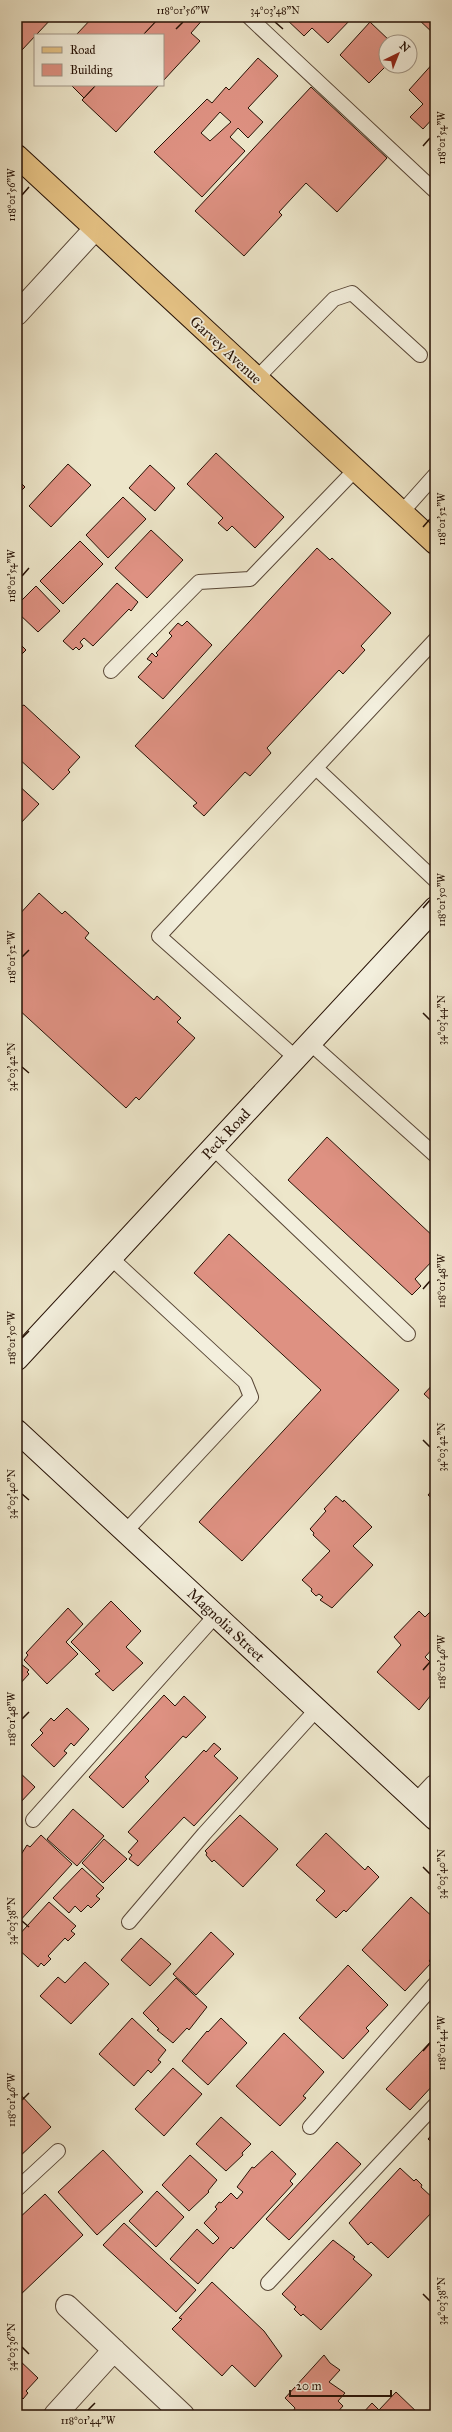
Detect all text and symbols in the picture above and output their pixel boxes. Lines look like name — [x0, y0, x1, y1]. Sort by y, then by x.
text: 118°01'56"W — [157, 5, 210, 17]
text: 34°03'48"N — [250, 5, 300, 17]
legend — [34, 34, 164, 86]
north arrow — [378, 34, 418, 74]
text: N — [397, 39, 413, 55]
text: Road — [70, 43, 96, 57]
text: Building — [70, 63, 113, 78]
text: 118°01'54"W — [436, 111, 448, 165]
text: 118°01'56"W — [6, 168, 18, 221]
street label: Garvey Avenue — [186, 312, 266, 388]
text: 118°01'52"W — [436, 492, 448, 545]
text: 118°01'54"W — [6, 549, 18, 603]
text: 118°01'50"W — [436, 873, 448, 927]
text: 118°01'52"W — [6, 930, 18, 983]
text: 34°03'44"N — [436, 995, 448, 1045]
text: 34°03'42"N — [6, 1042, 18, 1092]
street label: Peck Road — [198, 1104, 254, 1163]
text: 118°01'48"W — [436, 1253, 448, 1308]
text: 118°01'50"W — [6, 1311, 18, 1365]
text: 34°03'42"N — [436, 1422, 448, 1472]
text: 34°03'40"N — [6, 1468, 18, 1519]
street label: Magnolia Street — [183, 1584, 269, 1666]
text: 118°01'46"W — [436, 1635, 448, 1689]
text: 118°01'48"W — [6, 1691, 18, 1746]
text: 34°03'40"N — [436, 1848, 448, 1899]
text: 34°03'38"N — [6, 1897, 18, 1945]
text: 118°01'44"W — [436, 2015, 448, 2070]
text: 118°01'46"W — [6, 2073, 18, 2127]
text: 34°03'38"N — [436, 2277, 448, 2325]
text: 34°03'36"N — [6, 2323, 18, 2371]
scale bar — [290, 2372, 391, 2398]
text: 20 m — [296, 2379, 322, 2393]
text: 118°01'44"W — [61, 2415, 116, 2427]

